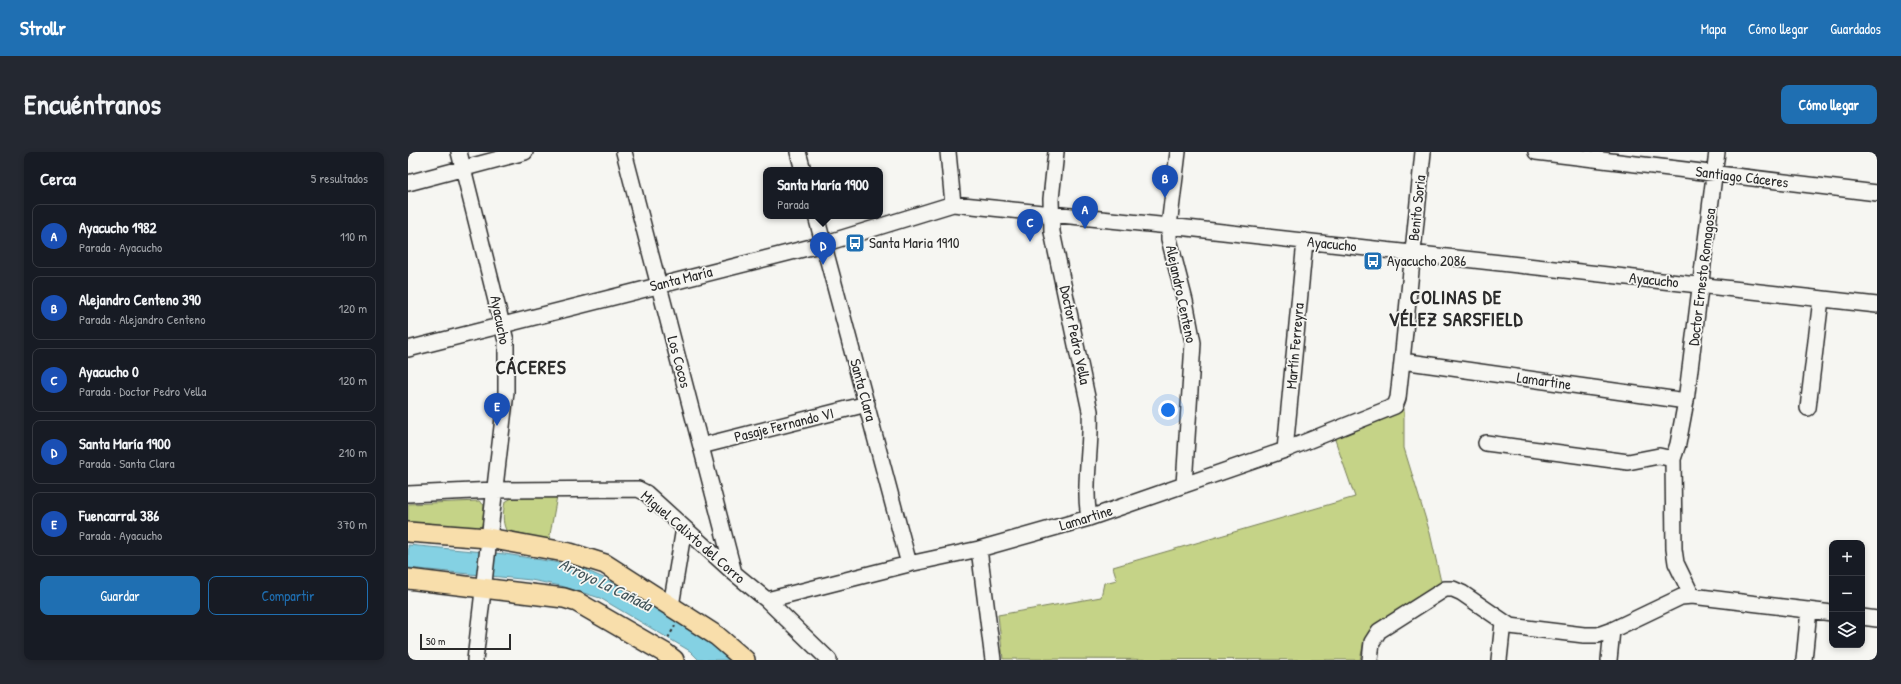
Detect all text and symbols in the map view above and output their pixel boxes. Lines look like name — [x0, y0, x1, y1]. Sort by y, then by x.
text: Strollr — [20, 15, 66, 41]
text: Mapa — [1701, 19, 1726, 38]
text: Cómo llegar — [1748, 19, 1808, 38]
text: Guardados — [1830, 19, 1881, 38]
text: Encuéntranos — [24, 85, 161, 123]
button: Cómo llegar — [1781, 85, 1877, 124]
street label: Santiago Cáceres — [1694, 160, 1790, 193]
pin: B — [1152, 165, 1178, 198]
text: Cerca — [40, 167, 76, 190]
popup — [763, 167, 883, 219]
text: 5 resultados — [311, 169, 368, 187]
text: Santa María 1900 — [777, 174, 869, 195]
street label: Benito Soria — [1403, 174, 1430, 242]
text: Parada — [777, 195, 809, 213]
pin: A — [1072, 196, 1098, 229]
street label: Doctor Ernesto Romagosa — [1683, 207, 1720, 347]
pin: C — [1017, 209, 1043, 242]
text: Ayacucho 1982 — [79, 217, 156, 238]
text: A — [51, 227, 57, 245]
text: 110 m — [340, 227, 367, 245]
street label: Ayacucho — [1306, 230, 1358, 257]
pin: D — [810, 232, 836, 265]
bus stop icon: Santa Maria 1910 — [844, 232, 866, 254]
place label: Santa Maria 1910 — [869, 232, 960, 253]
text: Parada · Ayacucho — [79, 238, 162, 256]
street label: Alejandro Centeno — [1161, 243, 1202, 345]
bus stop icon: Ayacucho 2086 — [1362, 250, 1384, 272]
place label: Ayacucho 2086 — [1387, 250, 1466, 271]
street label: Santa María — [647, 261, 715, 296]
street label: Ayacucho — [1628, 266, 1680, 293]
street label: Doctor Pedro Vella — [1055, 284, 1096, 386]
district label: COLINAS DE VÉLEZ SARSFIELD — [1389, 284, 1523, 332]
text: Alejandro Centeno 390 — [79, 289, 201, 310]
street label: Ayacucho — [485, 294, 516, 346]
text: B — [51, 299, 57, 317]
text: 120 m — [339, 299, 367, 317]
street label: Martín Ferreyra — [1280, 302, 1309, 390]
text: Parada · Alejandro Centeno — [79, 310, 205, 328]
street label: Los Cocos — [663, 334, 697, 390]
district label: CÁCERES — [495, 354, 567, 380]
street label: Santa Clara — [845, 356, 882, 424]
text: Ayacucho 0 — [79, 361, 139, 382]
street label: Lamartine — [1516, 366, 1573, 395]
text: C — [50, 371, 58, 389]
text: 120 m — [339, 371, 367, 389]
text: Parada · Doctor Pedro Vella — [79, 382, 206, 400]
pin: E — [484, 393, 510, 426]
your location — [1158, 400, 1178, 420]
street label: Pasaje Fernando VI — [732, 402, 836, 447]
text: Santa María 1900 — [79, 433, 171, 454]
text: D — [51, 443, 57, 461]
text: 210 m — [339, 443, 367, 461]
text: Parada · Santa Clara — [79, 454, 174, 472]
street label: Miguel Calixto del Corro — [637, 485, 750, 588]
street label: Lamartine — [1057, 499, 1115, 536]
text: Fuencarral 386 — [79, 505, 159, 526]
text: E — [51, 515, 57, 533]
text: 370 m — [337, 515, 367, 533]
text: Parada · Ayacucho — [79, 526, 162, 544]
map controls — [1829, 540, 1865, 648]
button: + — [1829, 540, 1865, 576]
water label: Arroyo La Cañada — [556, 552, 658, 617]
button: Guardar — [40, 576, 200, 615]
button: Compartir — [208, 576, 368, 615]
button: − — [1829, 576, 1865, 612]
button: layers — [1829, 612, 1865, 648]
scale bar — [420, 632, 511, 651]
text: 50 m — [426, 634, 446, 648]

